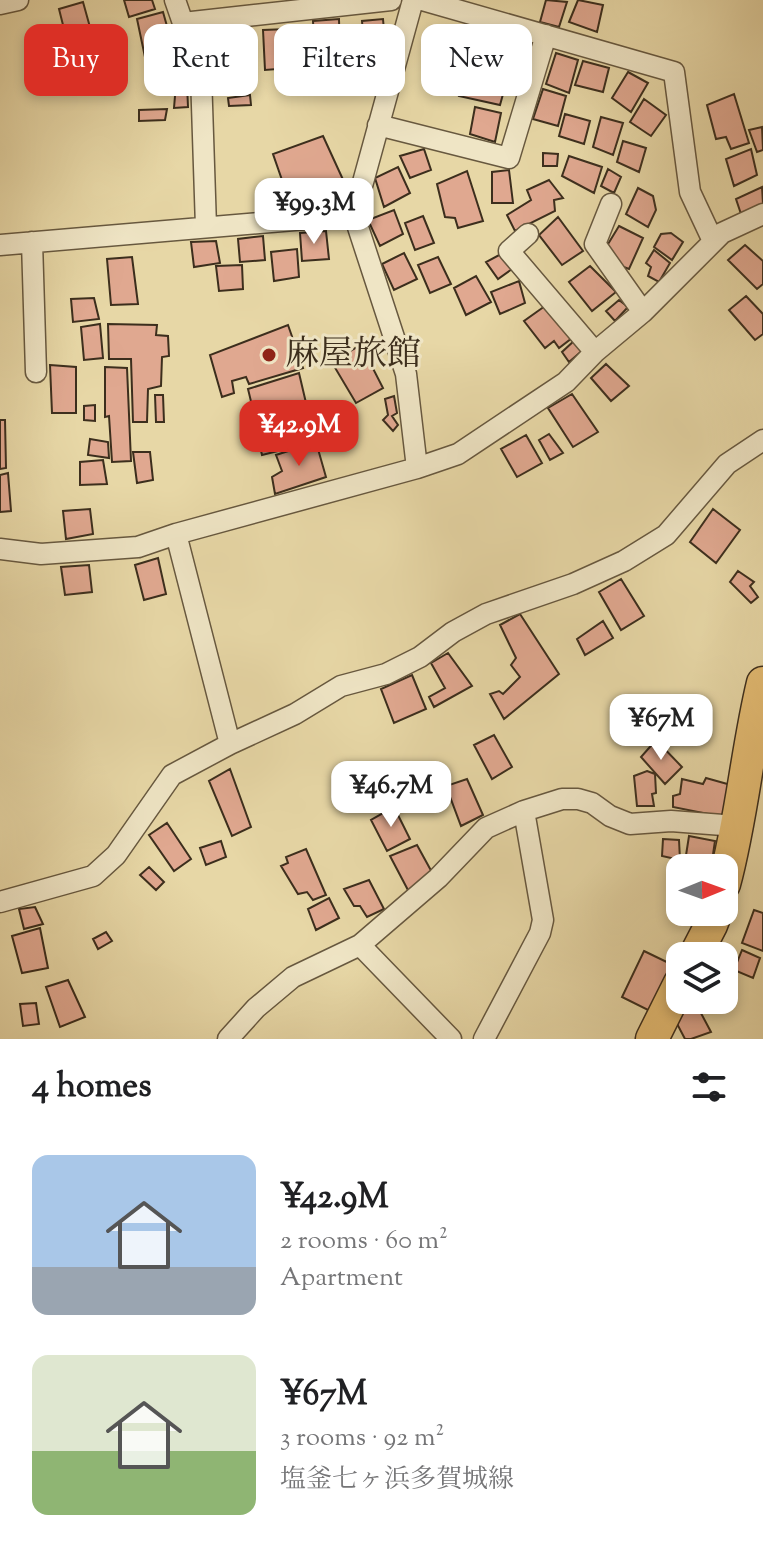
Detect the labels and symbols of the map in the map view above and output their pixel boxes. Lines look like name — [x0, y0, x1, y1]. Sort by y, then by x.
pin: ¥99.3M — [249, 178, 379, 246]
place label: 麻屋旅館 — [285, 331, 421, 380]
marker: 麻屋旅館 — [260, 346, 278, 364]
pin: ¥42.9M — [234, 400, 364, 468]
pin: ¥67M — [614, 694, 708, 762]
pin: ¥46.7M — [326, 761, 456, 829]
north arrow — [666, 854, 738, 926]

